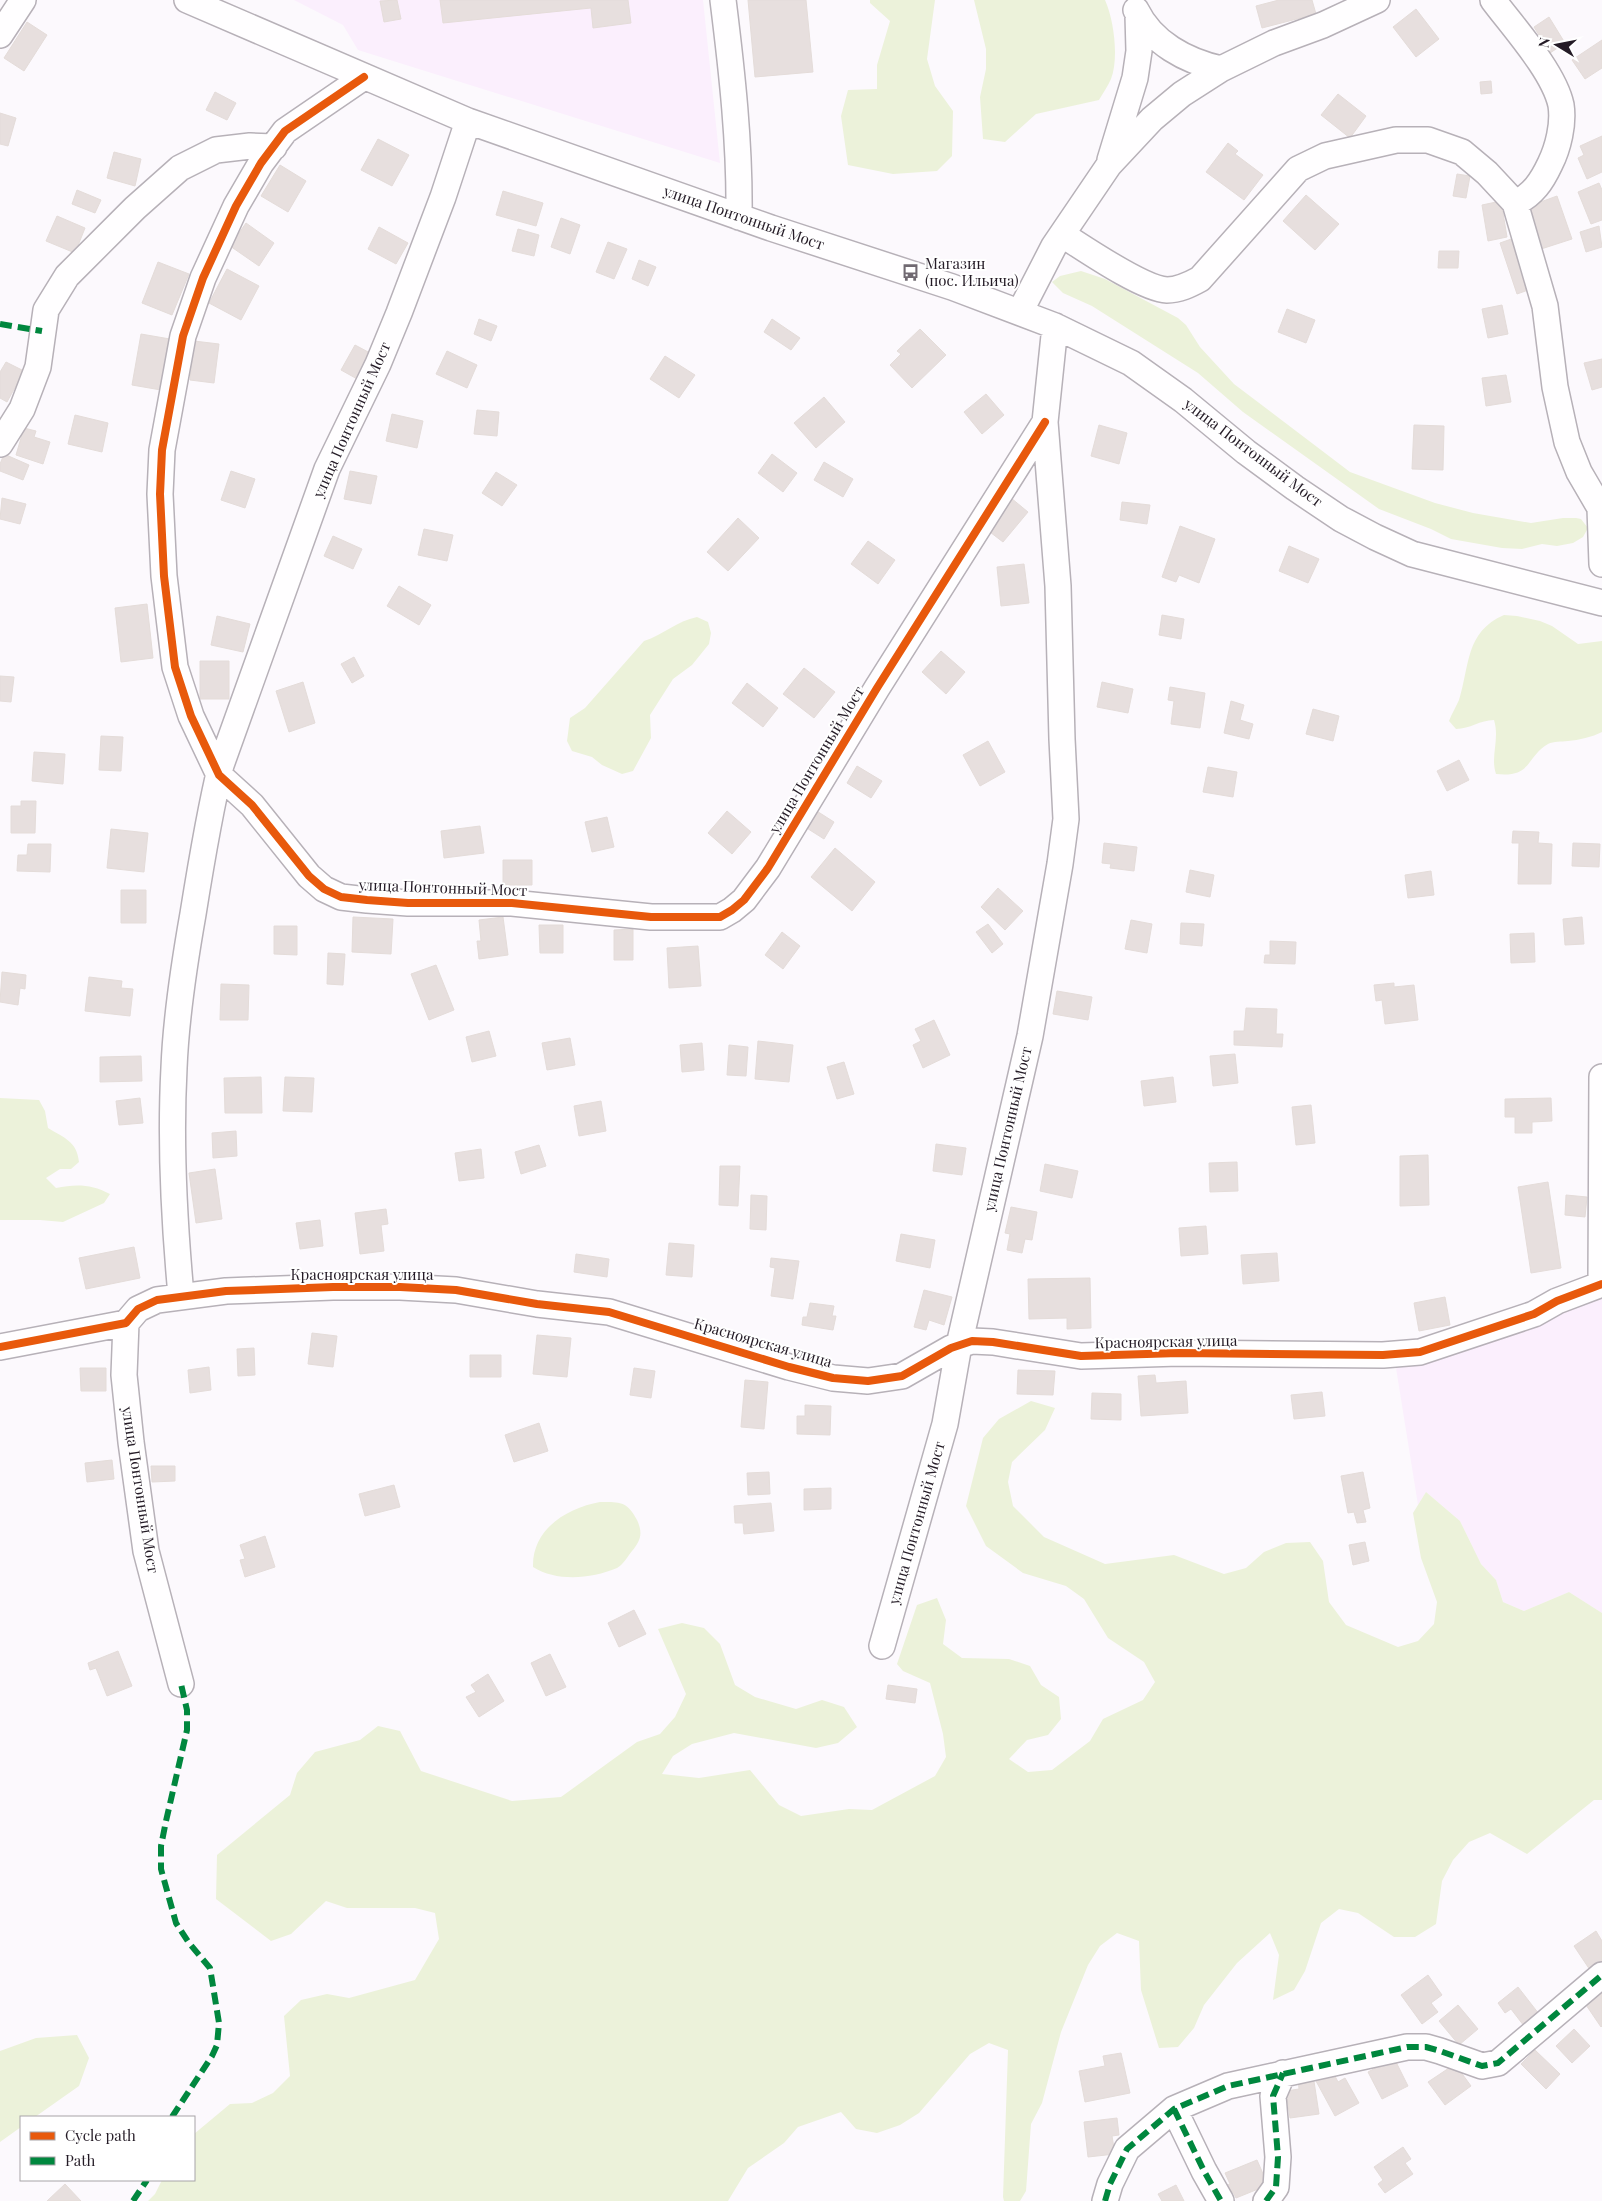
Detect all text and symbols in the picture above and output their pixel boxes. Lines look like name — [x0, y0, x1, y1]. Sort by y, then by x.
north arrow — [1532, 20, 1582, 70]
text: N — [1533, 36, 1554, 49]
street label: улица Понтонный Мост — [660, 180, 827, 254]
place label: Магазин (пос. Ильича) — [925, 253, 1019, 290]
bus stop icon: Магазин (пос. Ильича) — [901, 263, 921, 283]
street label: улица Понтонный Мост — [307, 338, 395, 502]
street label: улица Понтонный Мост — [1179, 393, 1327, 511]
street label: улица Понтонный Мост — [764, 682, 868, 838]
street label: улица Понтонный Мост — [357, 874, 528, 900]
street label: улица Понтонный Мост — [978, 1044, 1036, 1214]
street label: Красноярская улица — [291, 1264, 434, 1284]
street label: Красноярская улица — [692, 1313, 835, 1371]
street label: Красноярская улица — [1094, 1330, 1238, 1352]
street label: улица Понтонный Мост — [118, 1404, 164, 1575]
street label: улица Понтонный Мост — [883, 1439, 949, 1608]
legend — [20, 2116, 195, 2181]
text: Cycle path — [65, 2125, 136, 2145]
text: Path — [65, 2150, 95, 2170]

